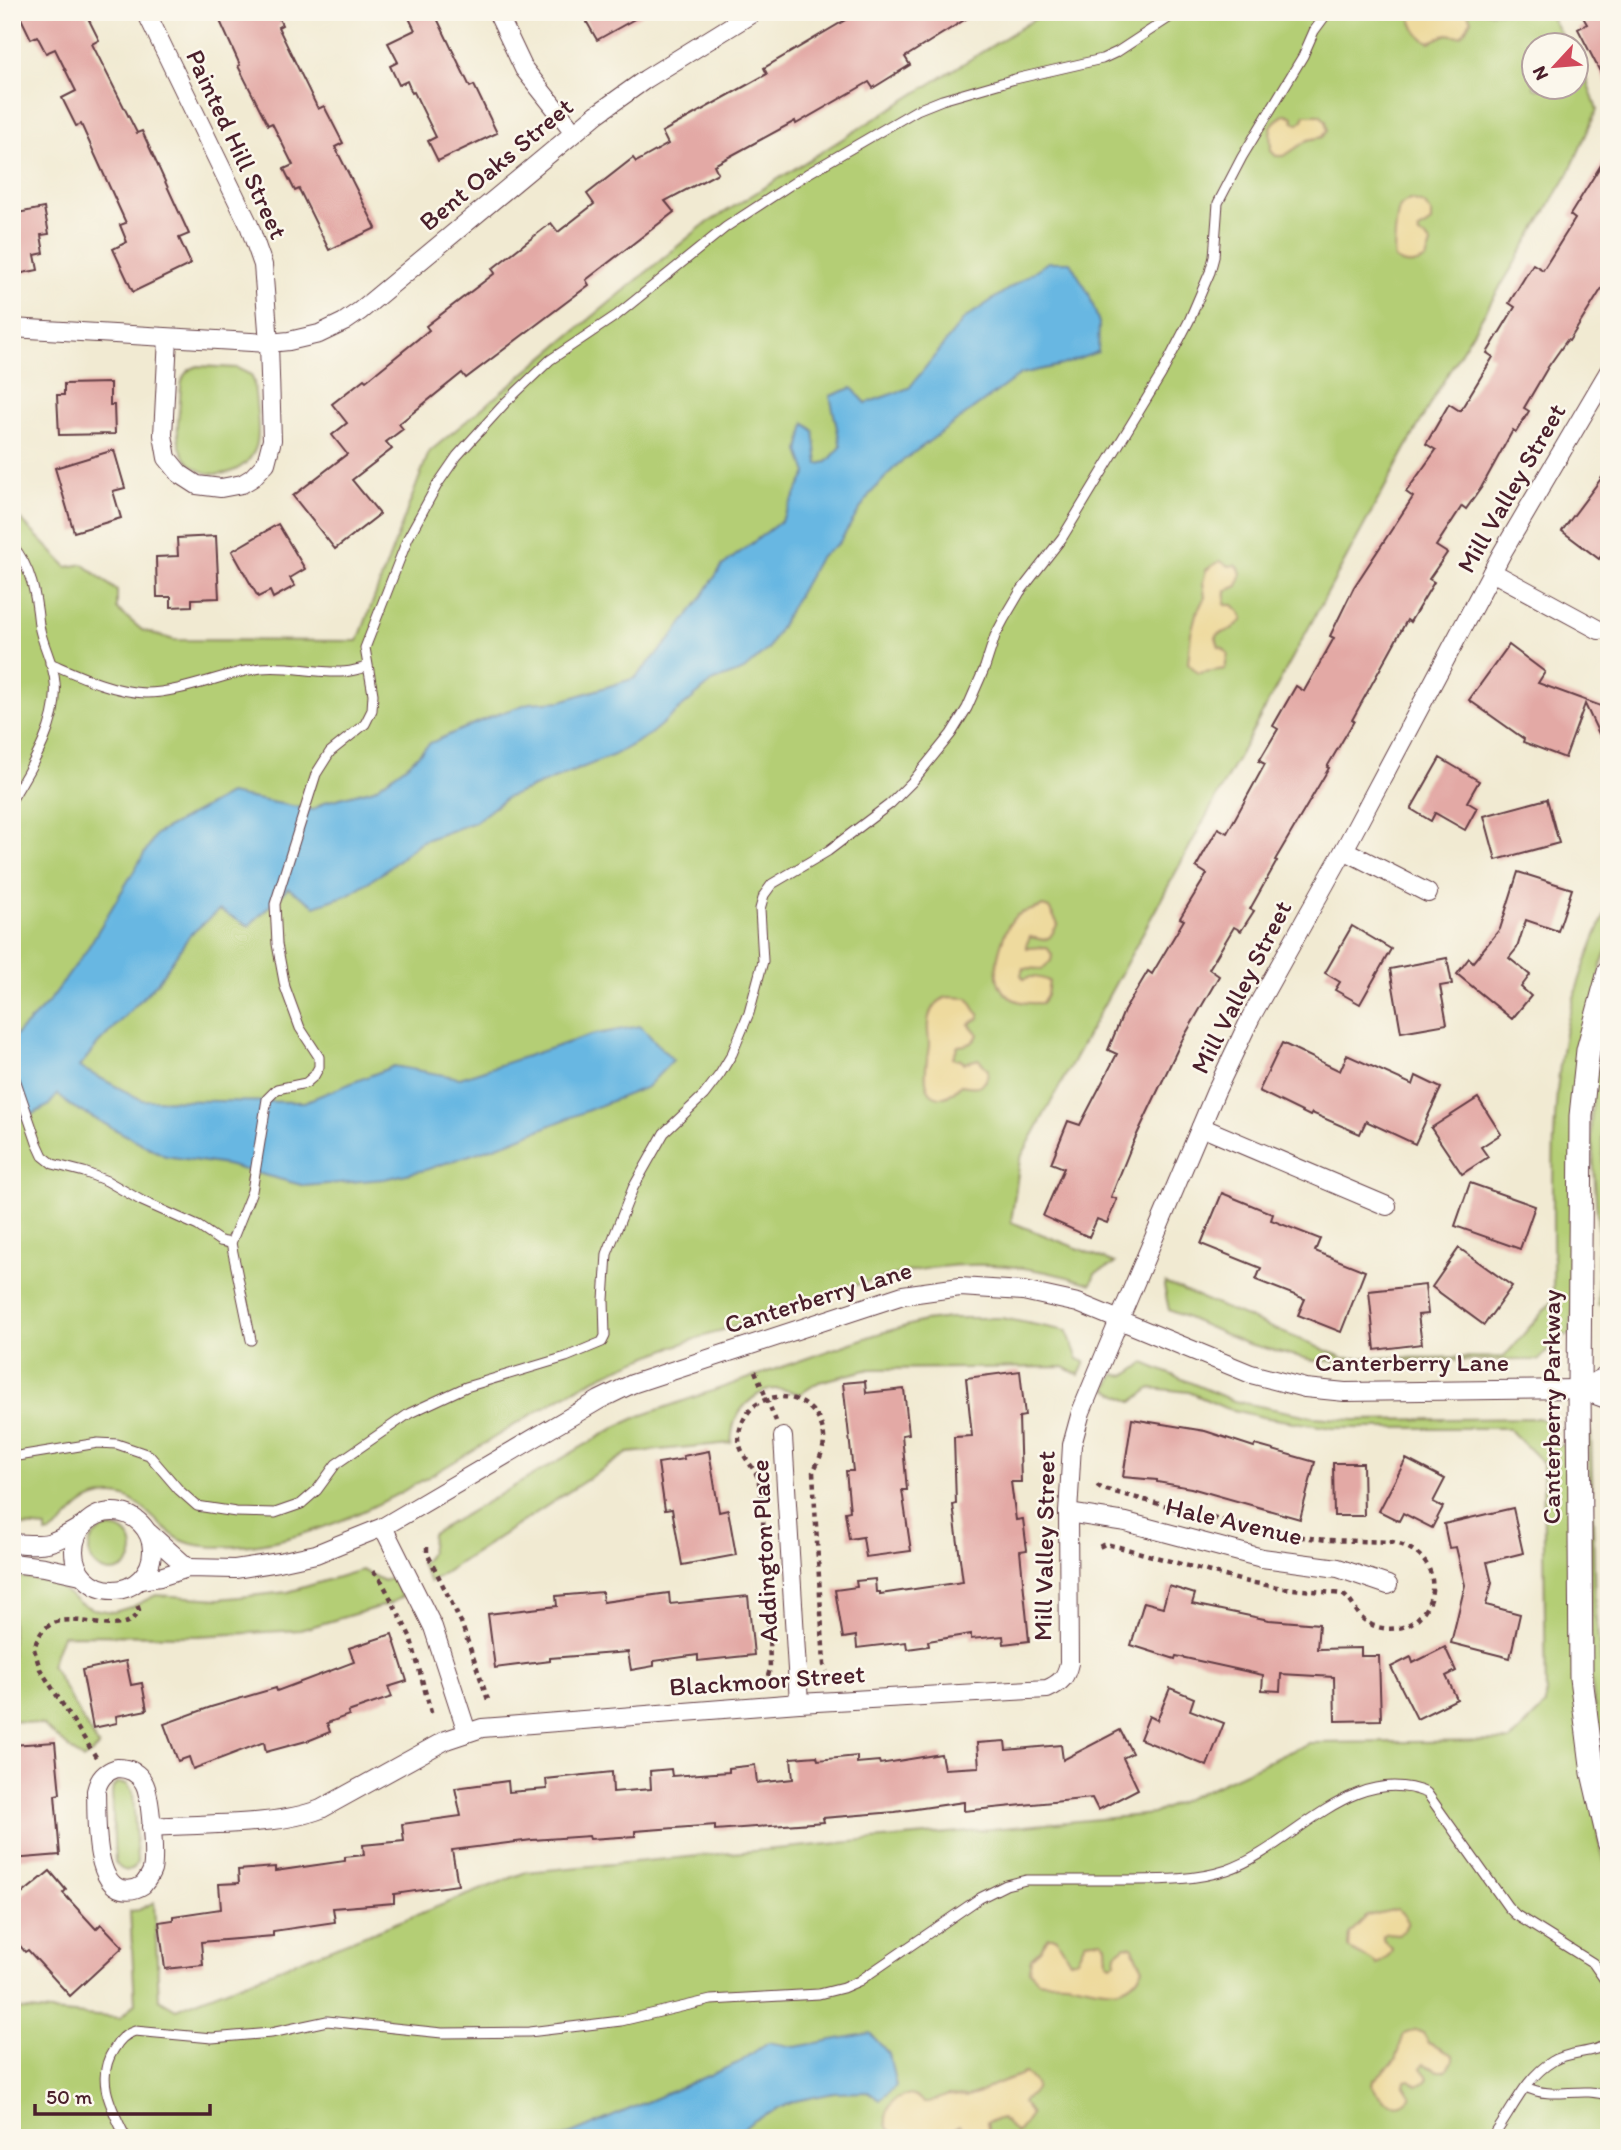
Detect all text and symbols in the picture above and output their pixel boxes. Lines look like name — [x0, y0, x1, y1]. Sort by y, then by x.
north arrow — [1520, 32, 1590, 102]
street label: Painted Hill Street — [179, 44, 295, 244]
text: N — [1527, 62, 1553, 84]
street label: Bent Oaks Street — [412, 90, 580, 238]
street label: Mill Valley Street — [1450, 397, 1573, 578]
street label: Mill Valley Street — [1184, 895, 1299, 1079]
street label: Canterberry Lane — [720, 1253, 916, 1341]
street label: Canterberry Parkway — [1535, 1289, 1567, 1525]
street label: Canterberry Lane — [1315, 1346, 1509, 1378]
street label: Mill Valley Street — [1026, 1450, 1062, 1641]
street label: Addington Place — [743, 1459, 785, 1643]
street label: Hale Avenue — [1162, 1490, 1306, 1552]
street label: Blackmoor Street — [668, 1657, 866, 1703]
scale bar — [35, 2073, 210, 2117]
text: 50 m — [46, 2084, 93, 2109]

